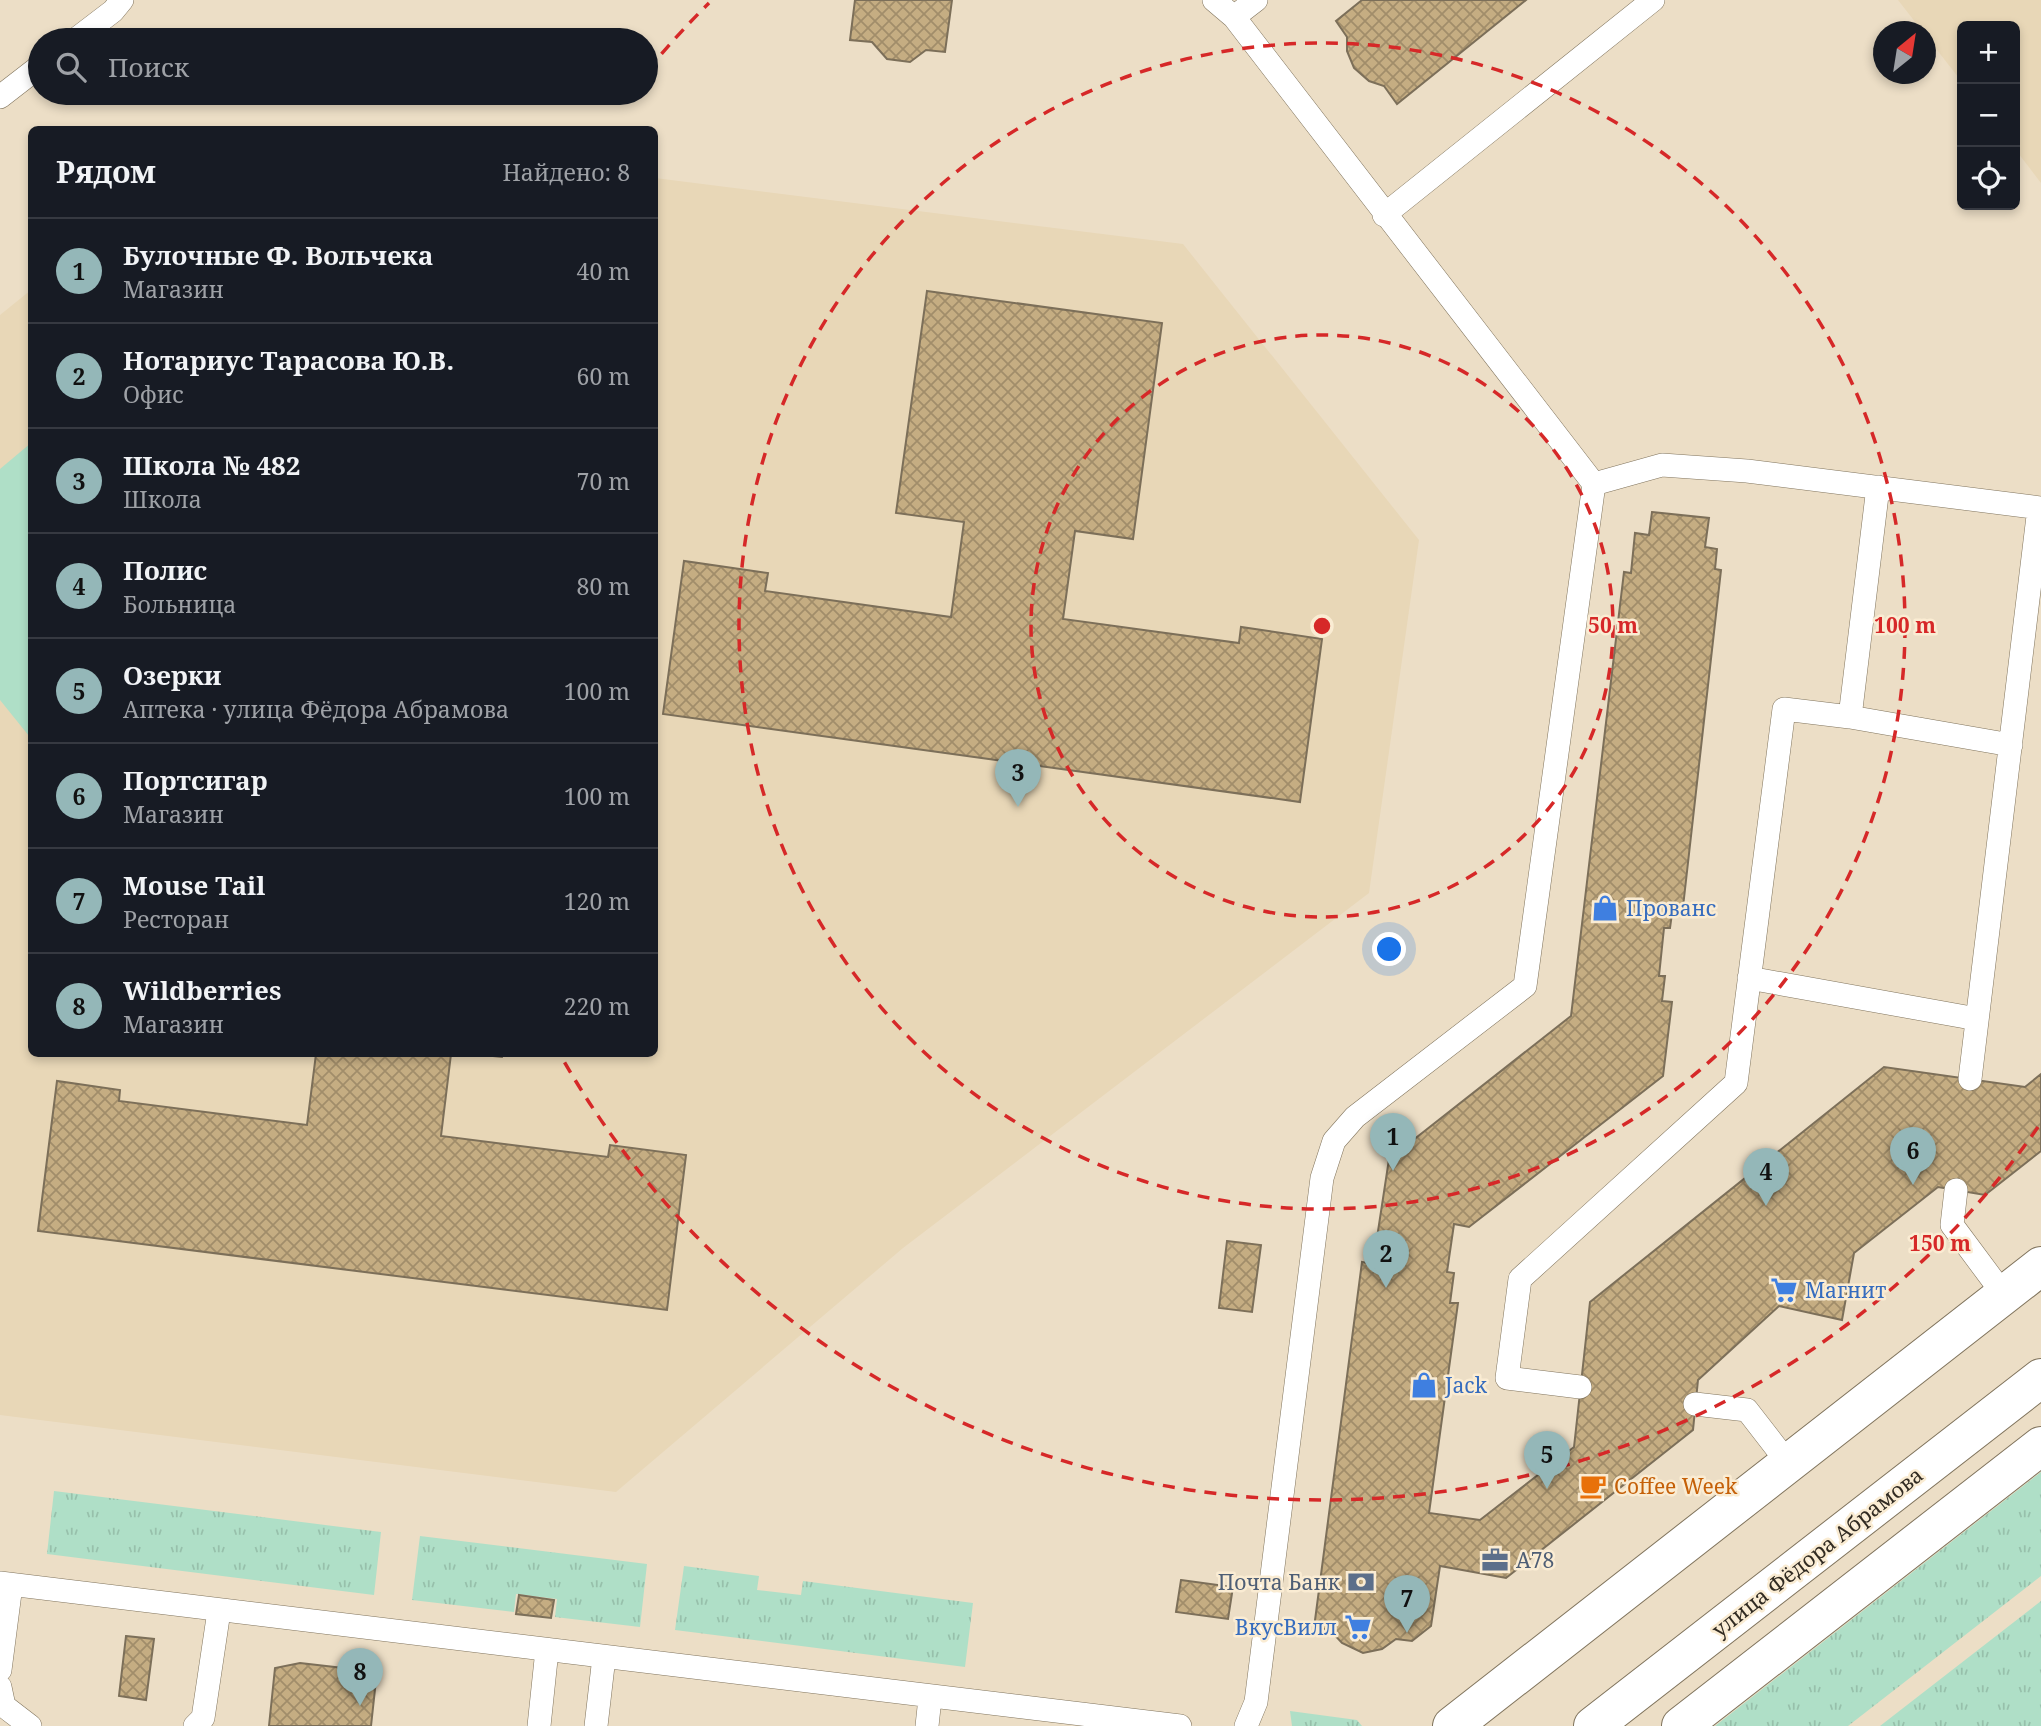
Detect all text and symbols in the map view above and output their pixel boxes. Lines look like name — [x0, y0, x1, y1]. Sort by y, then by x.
north arrow — [1873, 21, 1936, 84]
map controls — [1957, 21, 2020, 210]
button: + — [1957, 21, 2020, 84]
search box — [28, 28, 658, 105]
icon: search — [52, 48, 90, 86]
text: Поиск — [108, 49, 189, 85]
button: − — [1957, 84, 2020, 147]
button: locate — [1957, 147, 2020, 210]
text: Рядом — [56, 151, 156, 192]
text: Найдено: 8 — [502, 156, 630, 188]
text: Булочные Ф. Вольчека — [123, 237, 433, 273]
text: 1 — [73, 255, 86, 287]
text: 40 m — [577, 255, 630, 287]
text: Магазин — [123, 273, 224, 305]
text: Нотариус Тарасова Ю.В. — [123, 342, 454, 378]
text: 2 — [73, 360, 86, 392]
text: 60 m — [577, 360, 630, 392]
text: Офис — [123, 378, 184, 410]
text: Школа № 482 — [123, 447, 300, 483]
text: 3 — [73, 465, 86, 497]
text: 70 m — [577, 465, 630, 497]
text: Школа — [123, 483, 202, 515]
text: Полис — [123, 552, 207, 588]
text: 4 — [73, 570, 86, 602]
text: 80 m — [577, 570, 630, 602]
text: Больница — [123, 588, 236, 620]
text: 50 m — [1588, 611, 1638, 639]
text: 100 m — [1874, 611, 1936, 639]
centre of rings — [1310, 614, 1334, 638]
text: Озерки — [123, 657, 222, 693]
text: 5 — [73, 675, 86, 707]
text: 100 m — [564, 675, 630, 707]
text: Аптека · улица Фёдора Абрамова — [123, 693, 509, 725]
pin: 3 — [995, 749, 1041, 807]
text: Портсигар — [123, 762, 267, 798]
text: 6 — [73, 780, 86, 812]
text: 100 m — [564, 780, 630, 812]
text: Магазин — [123, 798, 224, 830]
text: Mouse Tail — [123, 867, 265, 903]
text: 7 — [73, 885, 86, 917]
text: 120 m — [564, 885, 630, 917]
shop icon: Прованс — [1590, 893, 1620, 923]
place label: Прованс — [1626, 894, 1716, 922]
text: Ресторан — [123, 903, 229, 935]
your location — [1372, 932, 1406, 966]
text: Wildberries — [123, 972, 281, 1008]
text: 8 — [73, 990, 86, 1022]
text: 220 m — [564, 990, 630, 1022]
text: Магазин — [123, 1008, 224, 1040]
pin: 1 — [1370, 1113, 1416, 1171]
pin: 6 — [1890, 1127, 1936, 1185]
pin: 4 — [1743, 1148, 1789, 1206]
text: 150 m — [1909, 1229, 1971, 1257]
pin: 2 — [1363, 1230, 1409, 1288]
supermarket icon: Магнит — [1769, 1275, 1799, 1305]
place label: Магнит — [1805, 1276, 1886, 1304]
shop icon: Jack — [1409, 1370, 1439, 1400]
place label: Jack — [1444, 1371, 1488, 1399]
pin: 5 — [1524, 1431, 1570, 1489]
street label: улица Фёдора Абрамова — [1706, 1461, 1928, 1643]
cafe icon: Coffee Week — [1578, 1471, 1608, 1501]
place label: Coffee Week — [1614, 1472, 1738, 1500]
office icon: А78 — [1480, 1545, 1510, 1575]
place label: А78 — [1516, 1546, 1554, 1574]
bank icon: Почта Банк — [1346, 1567, 1376, 1597]
place label: Почта Банк — [1218, 1568, 1341, 1596]
pin: 7 — [1384, 1575, 1430, 1633]
supermarket icon: ВкусВилл — [1343, 1612, 1373, 1642]
place label: ВкусВилл — [1235, 1613, 1337, 1641]
pin: 8 — [337, 1648, 383, 1706]

